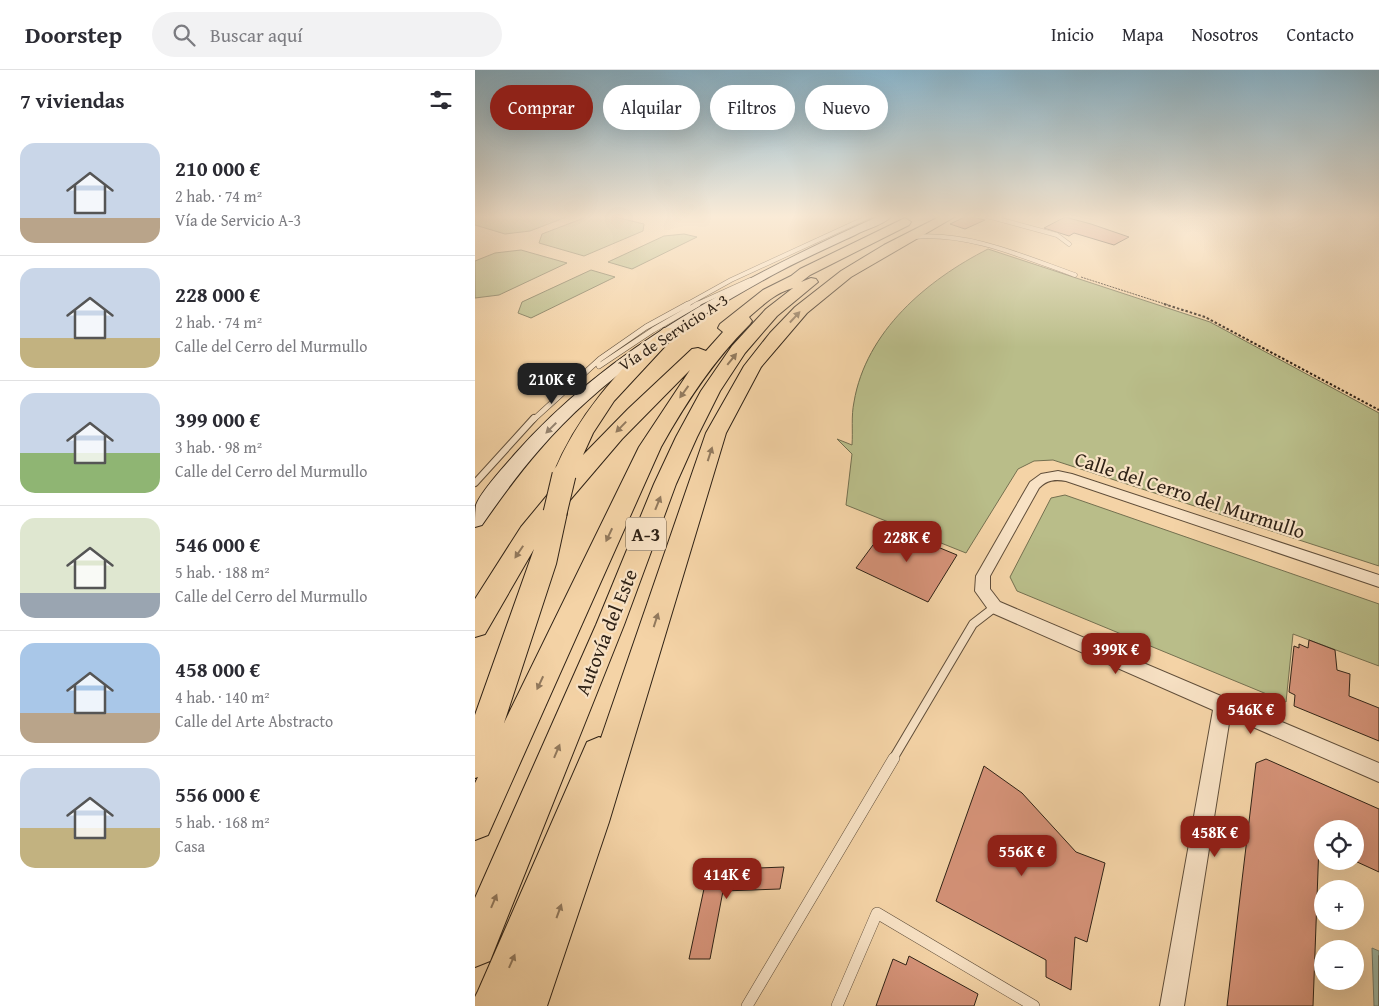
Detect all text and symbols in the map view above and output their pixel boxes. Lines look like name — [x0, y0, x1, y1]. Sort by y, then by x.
search box — [152, 12, 502, 57]
text: Doorstep — [25, 17, 122, 52]
icon: search — [170, 21, 198, 49]
text: Buscar aquí — [210, 21, 303, 49]
text: Inicio — [1051, 21, 1094, 48]
text: Mapa — [1122, 21, 1163, 48]
text: Nosotros — [1191, 21, 1259, 48]
text: Contacto — [1287, 21, 1354, 48]
text: 7 viviendas — [20, 85, 125, 116]
chip: Comprar — [490, 85, 593, 130]
chip: Alquilar — [603, 85, 700, 130]
chip: Filtros — [710, 85, 795, 130]
chip: Nuevo — [805, 85, 888, 130]
icon: filters — [427, 86, 455, 114]
text: 210 000 € — [175, 153, 260, 184]
icon: home — [60, 163, 120, 223]
text: 2 hab. · 74 m² — [175, 184, 262, 208]
text: Vía de Servicio A-3 — [175, 208, 301, 232]
text: 228 000 € — [175, 279, 260, 310]
icon: home — [60, 288, 120, 348]
street label: Vía de Servicio A-3 — [614, 288, 732, 376]
text: 2 hab. · 74 m² — [175, 310, 262, 334]
one-way arrow — [789, 311, 801, 323]
text: Calle del Cerro del Murmullo — [175, 334, 367, 358]
one-way arrow — [726, 353, 737, 366]
pin: 210K € — [511, 362, 593, 405]
text: 210K € — [529, 367, 575, 391]
one-way arrow — [679, 385, 689, 399]
text: 399 000 € — [175, 404, 260, 435]
icon: home — [60, 413, 120, 473]
one-way arrow — [616, 421, 628, 433]
one-way arrow — [545, 422, 557, 434]
text: 3 hab. · 98 m² — [175, 435, 262, 459]
street label: Calle del Cerro del Murmullo — [1071, 444, 1309, 545]
one-way arrow — [706, 446, 714, 461]
text: Calle del Cerro del Murmullo — [175, 459, 367, 483]
one-way arrow — [655, 496, 663, 511]
road number: A-3 — [626, 518, 666, 550]
pin: 228K € — [866, 520, 948, 563]
text: 228K € — [884, 525, 930, 549]
one-way arrow — [605, 528, 613, 543]
text: 546 000 € — [175, 529, 260, 560]
icon: home — [60, 538, 120, 598]
one-way arrow — [514, 546, 524, 559]
text: 5 hab. · 188 m² — [175, 560, 270, 584]
street label: Autovía del Este — [567, 564, 644, 699]
text: Calle del Cerro del Murmullo — [175, 584, 367, 608]
one-way arrow — [653, 612, 660, 627]
pin: 399K € — [1075, 632, 1157, 675]
text: 399K € — [1093, 637, 1139, 661]
text: 458 000 € — [175, 654, 260, 685]
icon: home — [60, 663, 120, 723]
one-way arrow — [536, 676, 544, 690]
text: 4 hab. · 140 m² — [175, 685, 270, 709]
pin: 546K € — [1210, 692, 1292, 735]
text: 546K € — [1228, 697, 1274, 721]
text: Calle del Arte Abstracto — [175, 709, 333, 733]
one-way arrow — [553, 743, 561, 758]
text: 556 000 € — [175, 779, 260, 810]
icon: home — [60, 788, 120, 848]
text: 5 hab. · 168 m² — [175, 810, 270, 834]
pin: 458K € — [1174, 816, 1256, 858]
text: 458K € — [1192, 820, 1238, 844]
map controls — [1314, 820, 1364, 990]
button: locate — [1314, 820, 1364, 870]
text: Casa — [175, 834, 205, 858]
pin: 556K € — [981, 834, 1063, 877]
text: 556K € — [999, 839, 1045, 863]
pin: 414K € — [686, 858, 768, 900]
text: 414K € — [704, 862, 750, 886]
button: + — [1314, 880, 1364, 930]
one-way arrow — [490, 893, 498, 908]
one-way arrow — [556, 903, 563, 918]
button: − — [1314, 940, 1364, 990]
one-way arrow — [509, 954, 517, 968]

